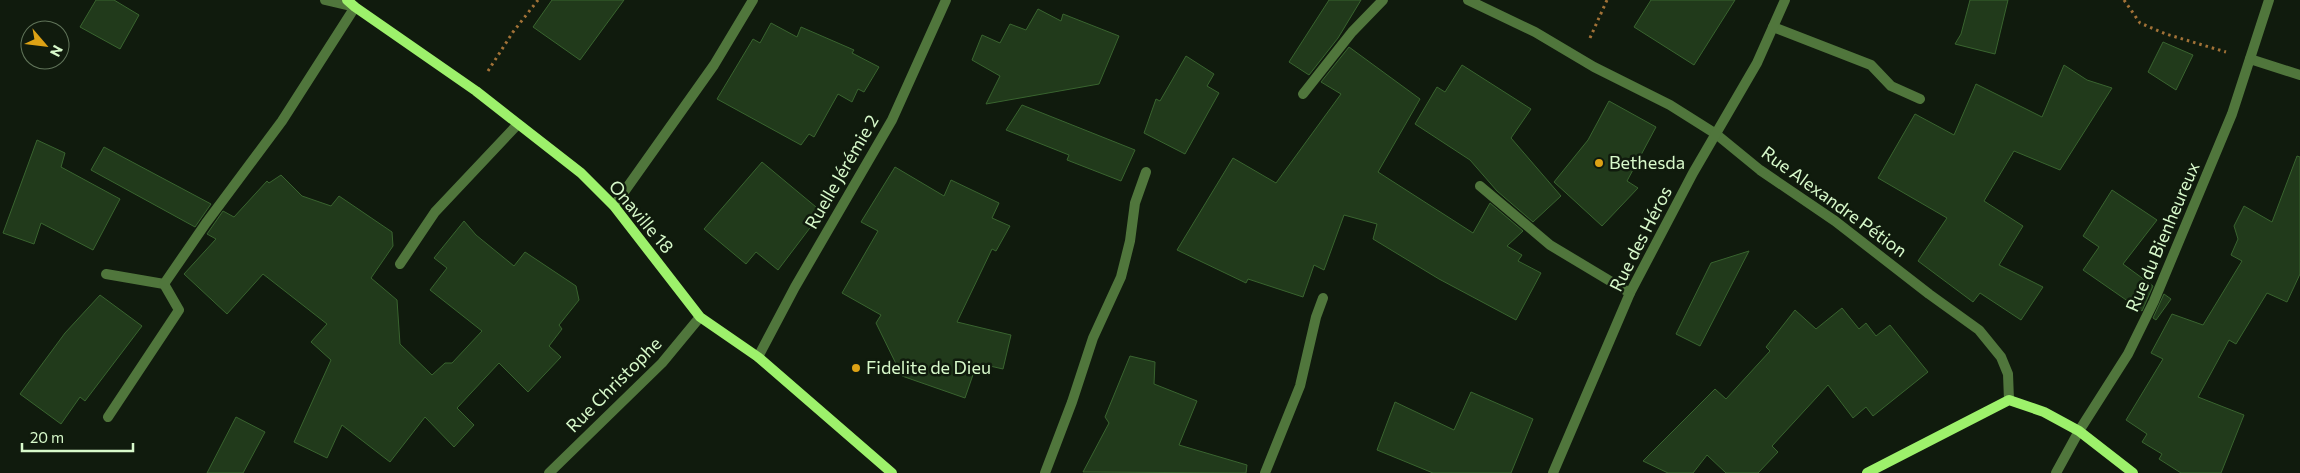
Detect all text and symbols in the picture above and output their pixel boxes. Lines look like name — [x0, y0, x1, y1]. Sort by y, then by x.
north arrow — [20, 20, 70, 70]
text: N — [47, 43, 67, 60]
street label: Ruelle Jérémie 2 — [800, 111, 883, 232]
street label: Rue Alexandre Pétion — [1758, 141, 1912, 261]
place label: Bethesda — [1609, 151, 1685, 173]
marker: Bethesda — [1593, 157, 1605, 169]
street label: Rue du Bienheureux — [2121, 158, 2204, 315]
street label: Onaville 18 — [605, 175, 679, 257]
street label: Rue des Héros — [1604, 182, 1676, 295]
street label: Rue Christophe — [561, 332, 666, 437]
place label: Fidelite de Dieu — [866, 356, 991, 378]
marker: Fidelite de Dieu — [850, 362, 862, 374]
scale bar — [22, 420, 134, 452]
text: 20 m — [30, 428, 64, 446]

